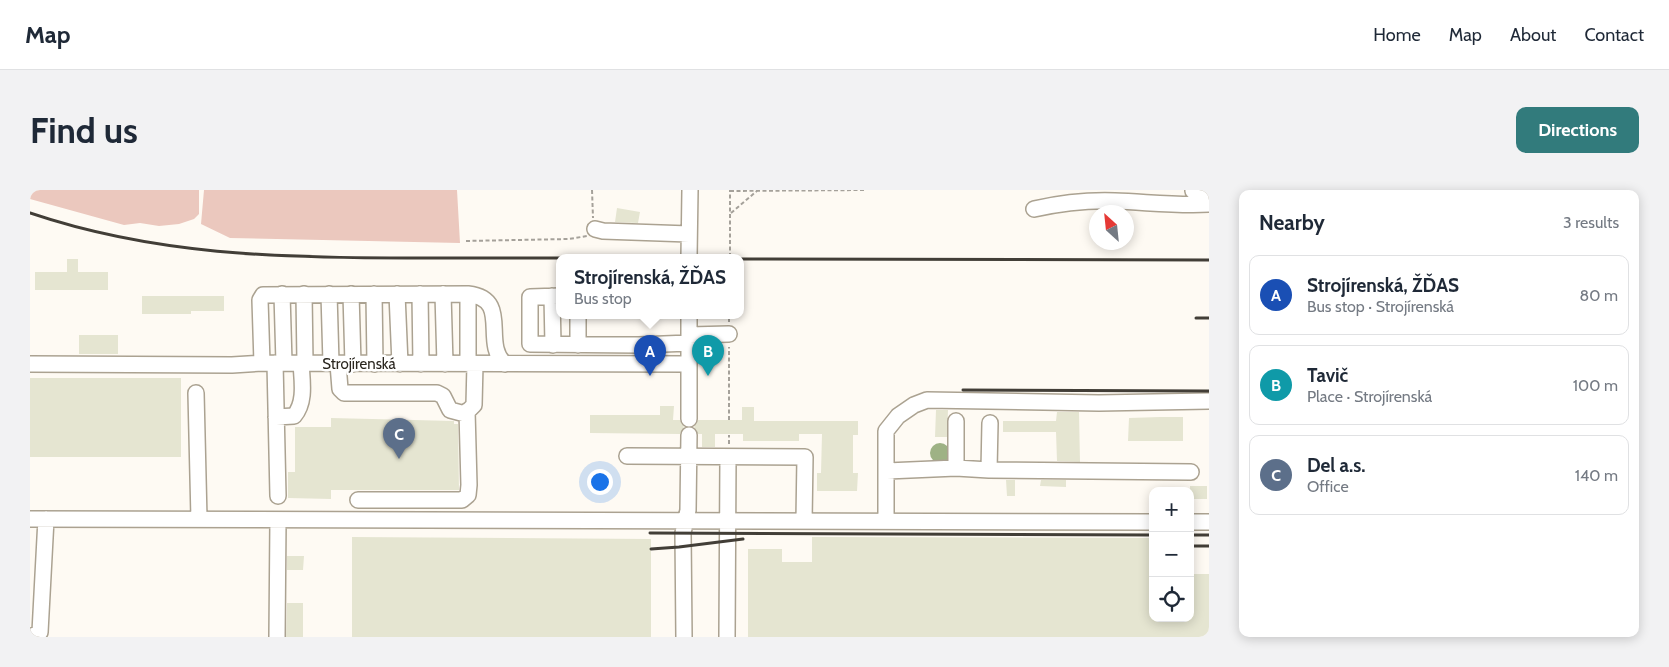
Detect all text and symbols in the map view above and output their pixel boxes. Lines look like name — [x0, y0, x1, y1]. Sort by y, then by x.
text: Map — [25, 20, 71, 49]
text: Home — [1373, 24, 1421, 46]
text: Map — [1449, 24, 1482, 46]
text: About — [1510, 24, 1556, 46]
text: Contact — [1584, 24, 1644, 46]
button: Directions — [1516, 107, 1639, 153]
text: Find us — [30, 109, 138, 152]
north arrow — [1089, 205, 1134, 250]
text: Nearby — [1259, 210, 1325, 235]
text: 3 results — [1563, 213, 1619, 232]
popup — [556, 254, 744, 319]
text: Strojírenská, ŽĎAS — [574, 266, 726, 289]
text: Strojírenská, ŽĎAS — [1307, 274, 1459, 297]
text: A — [1271, 286, 1281, 305]
text: 80 m — [1580, 286, 1618, 305]
text: Bus stop — [574, 289, 632, 308]
text: Bus stop · Strojírenská — [1307, 297, 1454, 316]
pin: A — [634, 335, 666, 376]
pin: B — [692, 335, 724, 376]
street label: Strojírenská — [322, 355, 396, 373]
text: Tavič — [1307, 364, 1348, 387]
text: B — [1271, 376, 1281, 395]
text: 100 m — [1573, 376, 1618, 395]
text: Place · Strojírenská — [1307, 387, 1432, 406]
pin: C — [383, 418, 415, 459]
text: Del a.s. — [1307, 454, 1366, 477]
text: C — [1271, 466, 1281, 485]
text: 140 m — [1575, 466, 1618, 485]
your location — [587, 469, 613, 495]
text: Office — [1307, 477, 1349, 496]
map controls — [1149, 487, 1194, 622]
button: + — [1149, 487, 1194, 532]
button: − — [1149, 532, 1194, 577]
button: locate — [1149, 577, 1194, 622]

